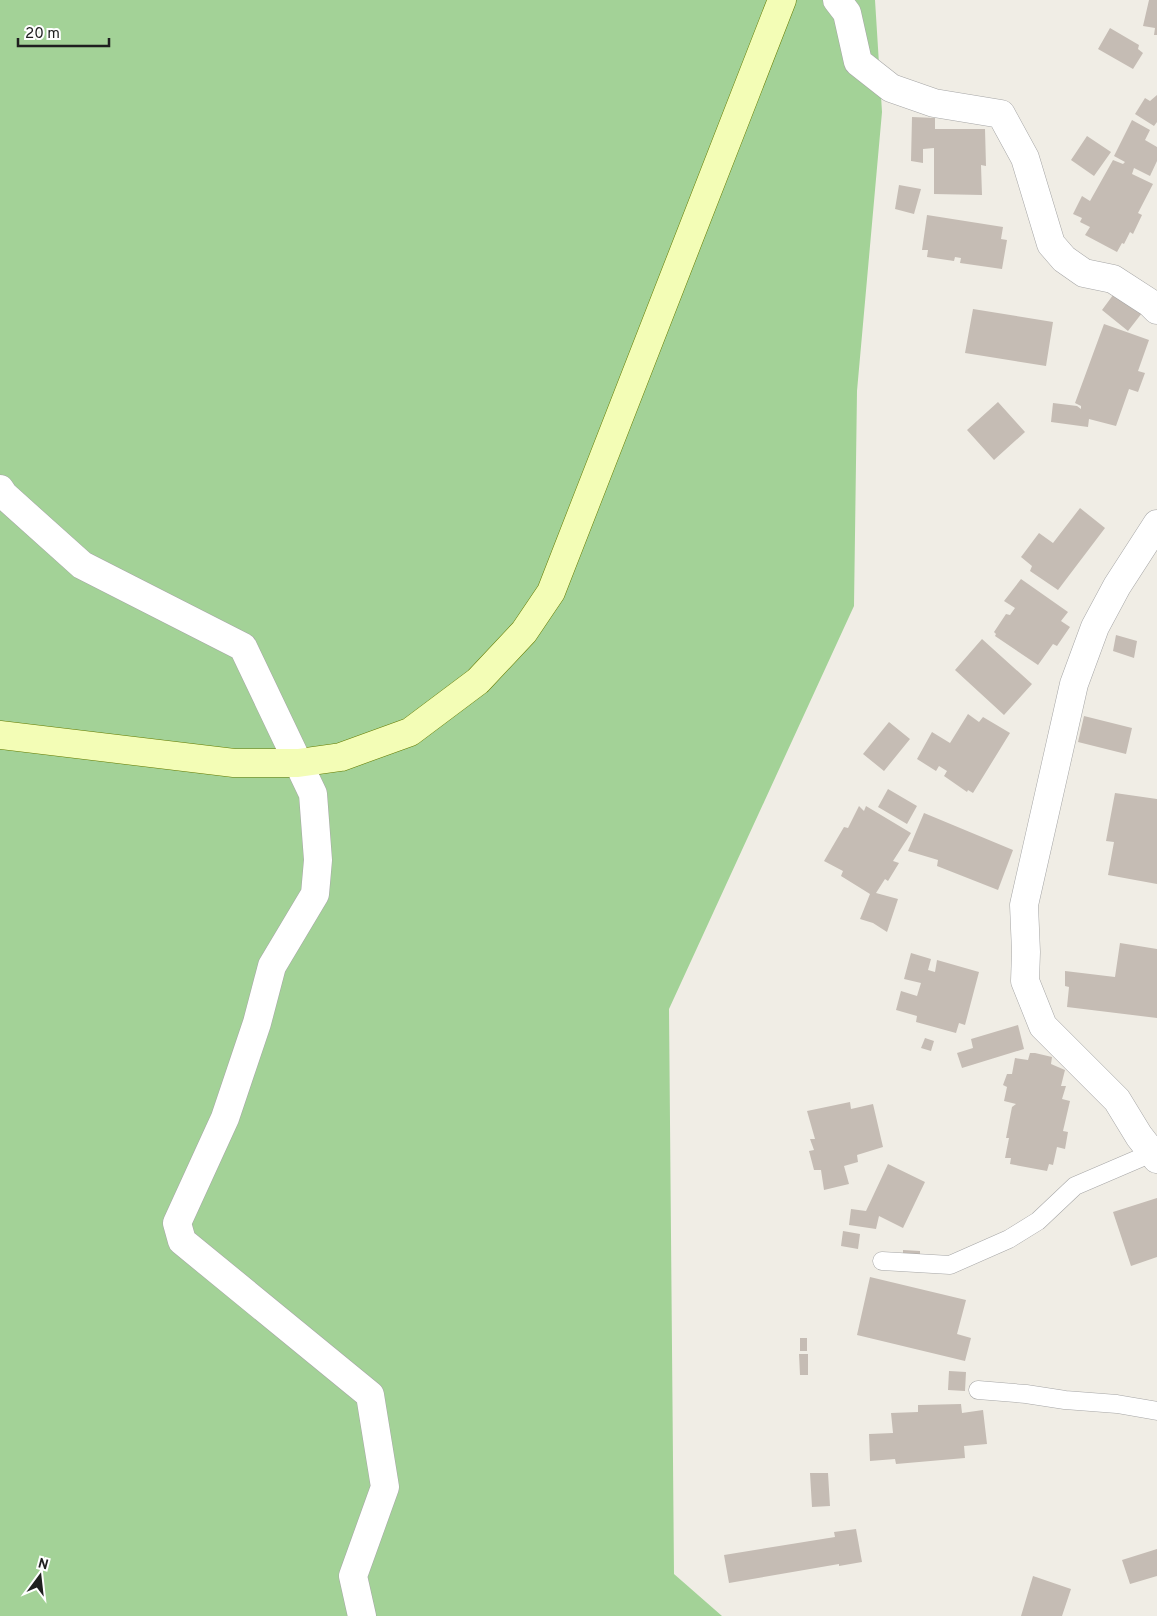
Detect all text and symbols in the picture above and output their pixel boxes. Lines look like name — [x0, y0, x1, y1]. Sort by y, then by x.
scale bar — [18, 15, 109, 47]
text: 20 m — [25, 25, 60, 44]
north arrow — [15, 1551, 65, 1601]
text: N — [36, 1555, 50, 1574]

